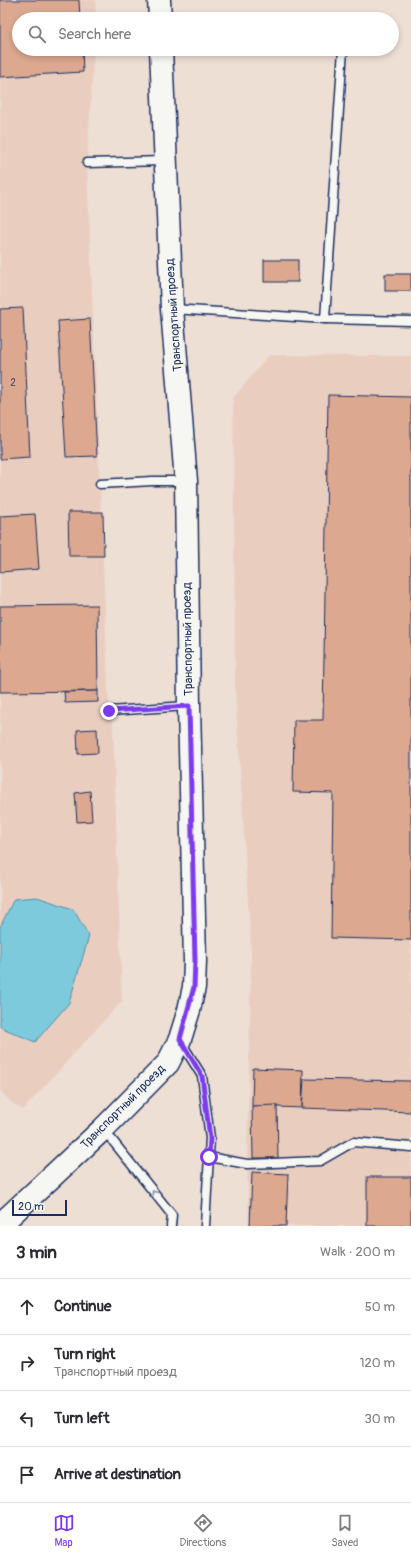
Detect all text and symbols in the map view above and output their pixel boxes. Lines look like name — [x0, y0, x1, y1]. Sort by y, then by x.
search box — [12, 12, 399, 56]
icon: search — [26, 23, 48, 45]
text: Search here — [58, 25, 131, 44]
street label: Транспортный проезд — [163, 257, 185, 372]
house number: 2 — [10, 377, 16, 389]
street label: Транспортный проезд — [179, 581, 196, 696]
route end — [100, 702, 118, 720]
street label: Транспортный проезд — [78, 1061, 169, 1152]
route start — [200, 1148, 218, 1166]
one-way arrow — [152, 1191, 159, 1198]
scale bar — [12, 1198, 67, 1217]
text: 20 m — [18, 1200, 44, 1213]
text: 3 min — [16, 1242, 57, 1263]
text: Walk · 200 m — [320, 1244, 395, 1260]
icon: ahead — [16, 1296, 38, 1318]
text: Continue — [54, 1297, 112, 1316]
text: 50 m — [365, 1299, 395, 1315]
text: Turn right — [54, 1345, 115, 1364]
icon: right — [16, 1352, 38, 1374]
text: 120 m — [359, 1355, 395, 1371]
text: Транспортный проезд — [54, 1364, 177, 1380]
icon: left — [16, 1408, 38, 1430]
text: Turn left — [54, 1409, 110, 1428]
text: 30 m — [365, 1411, 395, 1427]
icon: arrive — [16, 1464, 38, 1486]
text: Arrive at destination — [54, 1465, 181, 1484]
tab: Map — [53, 1512, 75, 1549]
tab: Directions — [180, 1512, 226, 1549]
tab: Saved — [331, 1512, 358, 1549]

